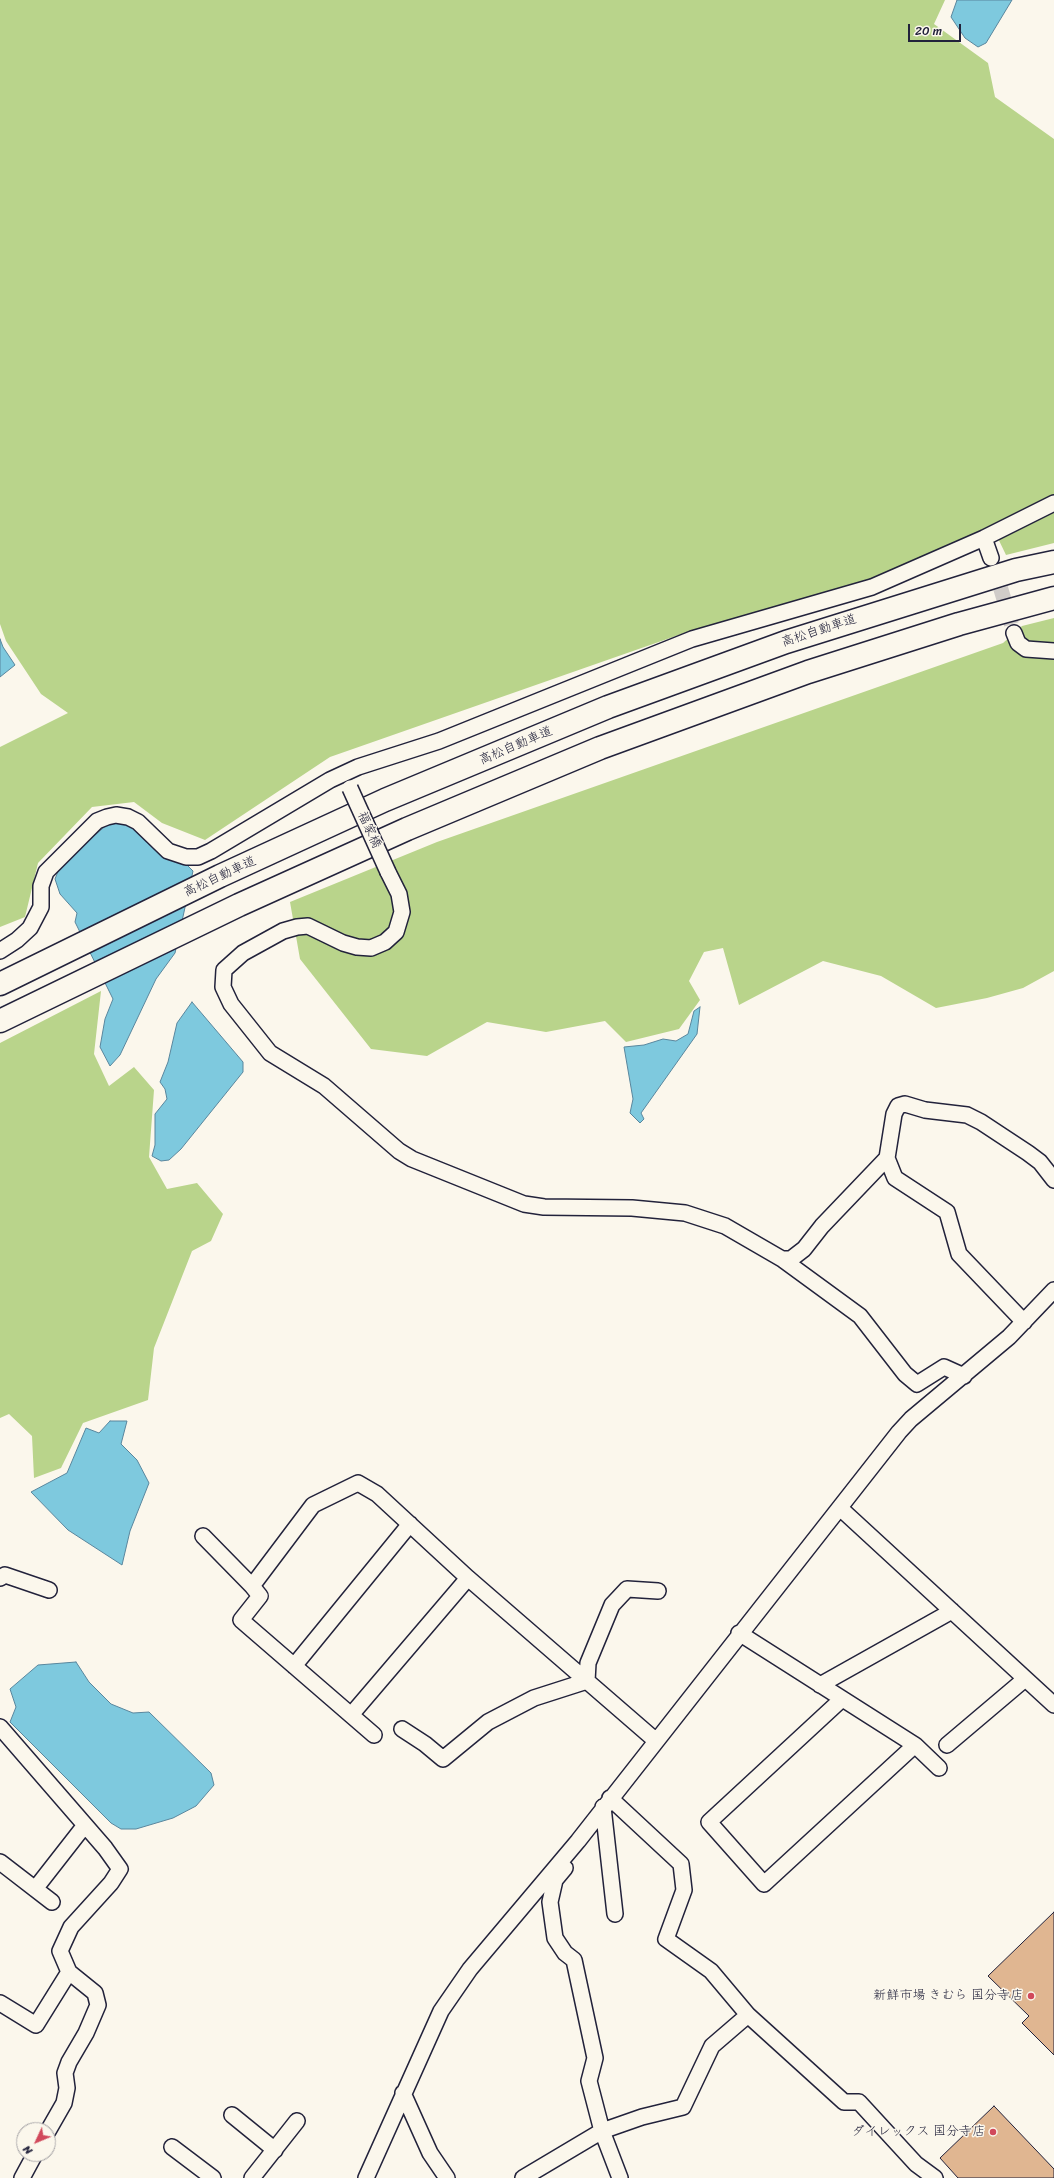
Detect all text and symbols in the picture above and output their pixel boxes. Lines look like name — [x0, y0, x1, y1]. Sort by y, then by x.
scale bar — [910, 16, 963, 42]
text: 20 m — [915, 20, 942, 42]
street label: 高松自動車道 — [779, 612, 859, 650]
street label: 高松自動車道 — [477, 724, 555, 768]
street label: 福家橋 — [354, 809, 384, 851]
street label: 高松自動車道 — [181, 853, 259, 901]
place label: 新鮮市場 きむら 国分寺店 — [873, 1988, 1023, 2004]
marker: 新鮮市場 きむら 国分寺店 — [1026, 1991, 1036, 2001]
north arrow — [16, 2122, 56, 2162]
place label: ダイレックス 国分寺店 — [852, 2124, 985, 2140]
marker: ダイレックス 国分寺店 — [988, 2127, 998, 2137]
text: N — [18, 2141, 37, 2159]

